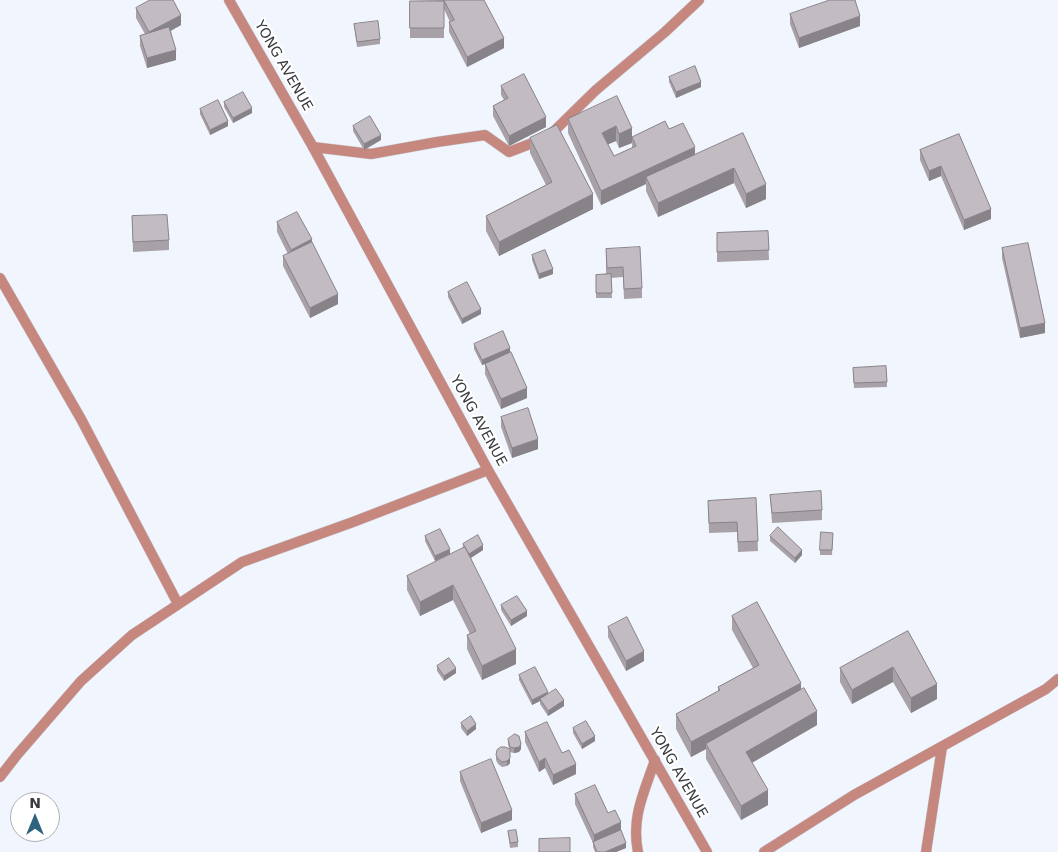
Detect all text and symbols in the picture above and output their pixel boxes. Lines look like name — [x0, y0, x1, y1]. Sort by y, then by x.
street label: YONG AVENUE — [250, 18, 316, 114]
street label: YONG AVENUE — [446, 373, 510, 469]
street label: YONG AVENUE — [645, 725, 711, 821]
north arrow — [10, 792, 60, 842]
text: N — [29, 795, 41, 811]

